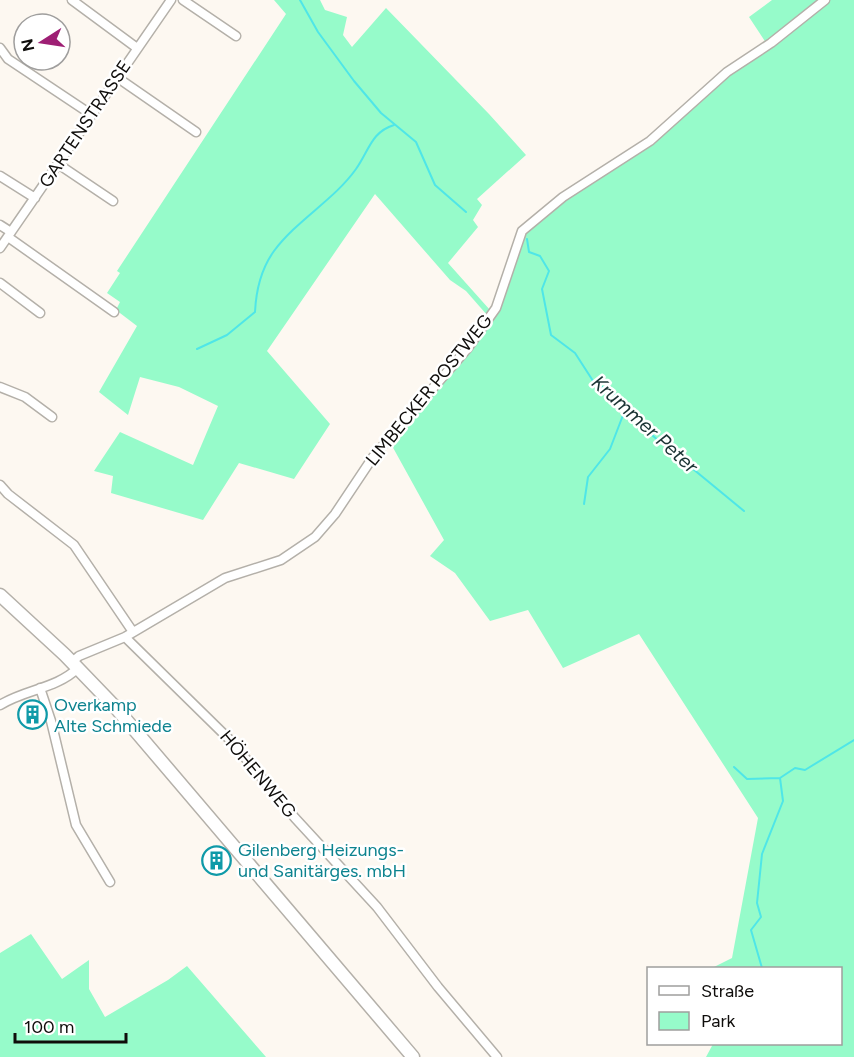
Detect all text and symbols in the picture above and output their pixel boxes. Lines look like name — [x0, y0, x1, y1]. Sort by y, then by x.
north arrow — [12, 12, 72, 72]
text: N — [17, 37, 38, 53]
street label: GARTENSTRASSE — [34, 56, 136, 192]
street label: LIMBECKER POSTWEG — [361, 310, 497, 470]
water label: Krummer Peter — [587, 370, 704, 479]
place label: Overkamp Alte Schmiede — [54, 694, 172, 737]
building icon: Overkamp Alte Schmiede — [17, 699, 49, 731]
street label: HÖHENWEG — [215, 726, 301, 822]
place label: Gilenberg Heizungs- und Sanitärges. mbH — [238, 839, 406, 882]
building icon: Gilenberg Heizungs- und Sanitärges. mbH — [201, 844, 233, 876]
legend — [647, 967, 842, 1045]
text: Straße — [701, 980, 754, 1002]
scale bar — [15, 1006, 126, 1044]
text: Park — [701, 1010, 736, 1032]
text: 100 m — [24, 1016, 74, 1038]

